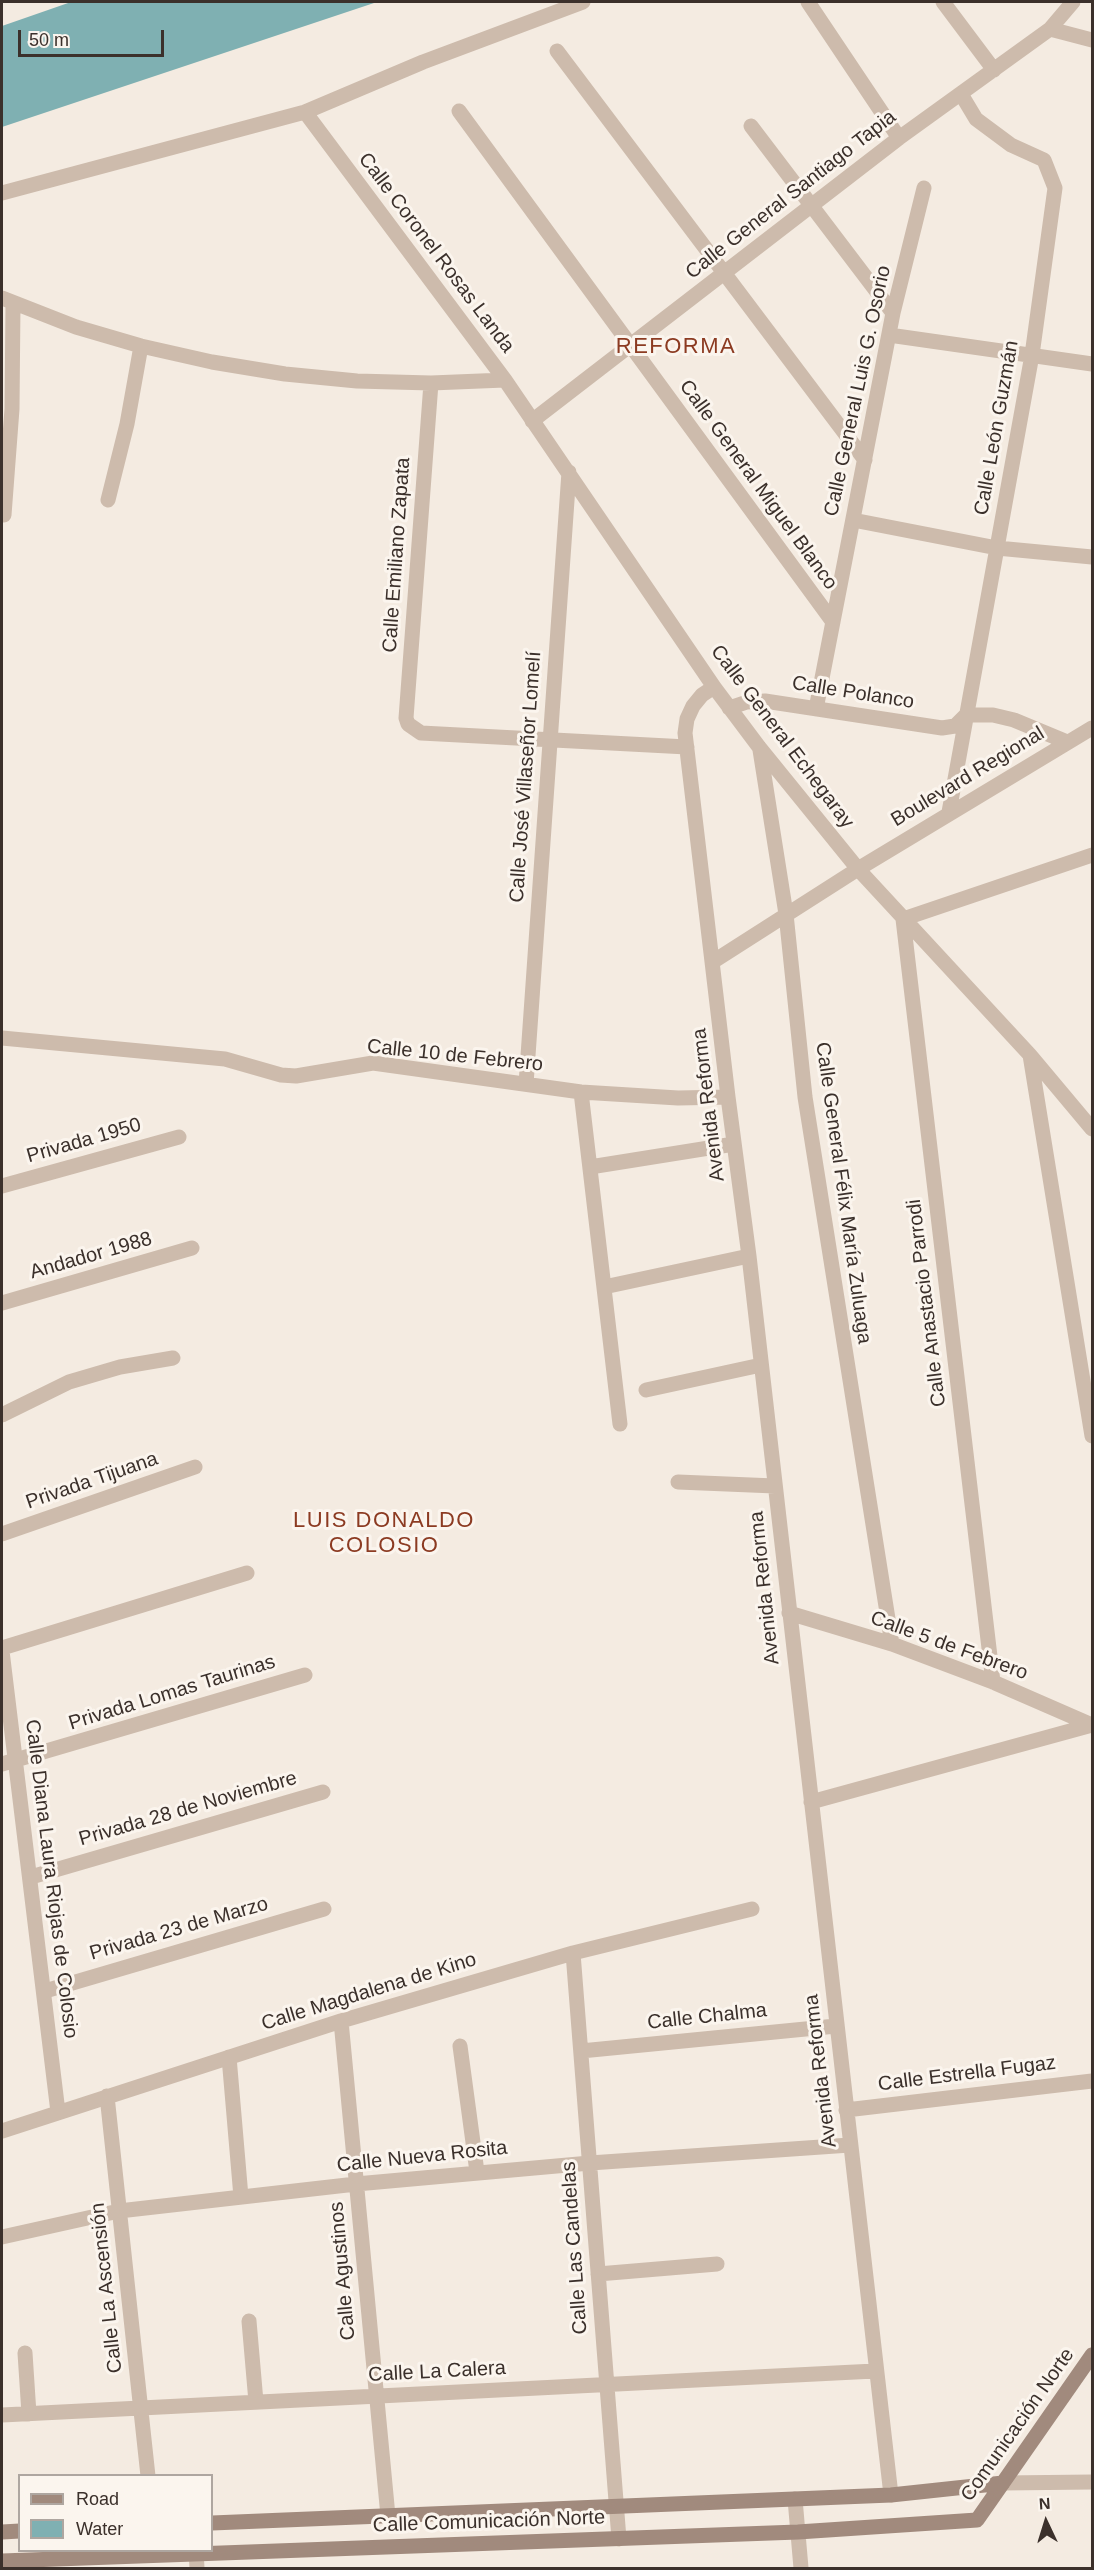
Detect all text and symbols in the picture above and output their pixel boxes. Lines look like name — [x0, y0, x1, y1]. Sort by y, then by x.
scale bar — [21, 18, 166, 56]
text: 50 m — [29, 30, 69, 50]
street label: Calle General Santiago Tapia — [681, 105, 901, 285]
street label: Calle Coronel Rosas Landa — [353, 148, 519, 358]
street label: Calle General Luis G. Osorio — [820, 263, 896, 519]
district label: REFORMA — [616, 334, 736, 360]
street label: Calle León Guzmán — [970, 339, 1024, 517]
street label: Calle General Miguel Blanco — [674, 375, 842, 595]
street label: Calle Emiliano Zapata — [378, 457, 416, 653]
street label: Calle General Echegaray — [705, 641, 859, 833]
street label: Calle José Villaseñor Lomelí — [505, 650, 547, 904]
street label: Calle Polanco — [790, 671, 916, 715]
street label: Boulevard Regional — [887, 722, 1049, 832]
street label: Avenida Reforma — [688, 1027, 730, 1183]
street label: Calle 10 de Febrero — [366, 1035, 544, 1077]
street label: Calle General Félix María Zuluaga — [810, 1041, 876, 1345]
street label: Privada 1950 — [24, 1113, 144, 1169]
street label: Calle Anastacio Parrodi — [902, 1198, 952, 1408]
street label: Andador 1988 — [27, 1227, 155, 1285]
street label: Privada Tijuana — [23, 1447, 161, 1515]
district label: LUIS DONALDO COLOSIO — [293, 1508, 475, 1560]
street label: Avenida Reforma — [745, 1510, 785, 1666]
street label: Calle 5 de Febrero — [867, 1606, 1031, 1686]
street label: Privada Lomas Taurinas — [66, 1650, 278, 1736]
street label: Calle Diana Laura Riojas de Colosio — [20, 1718, 82, 2040]
street label: Privada 28 de Noviembre — [76, 1766, 300, 1852]
street label: Privada 23 de Marzo — [87, 1892, 271, 1966]
street label: Calle Magdalena de Kino — [259, 1948, 479, 2036]
street label: Avenida Reforma — [800, 1993, 842, 2149]
street label: Calle Chalma — [646, 1999, 768, 2035]
street label: Calle Estrella Fugaz — [877, 2051, 1057, 2097]
street label: Calle Nueva Rosita — [336, 2136, 508, 2178]
street label: Calle Las Candelas — [557, 2161, 593, 2335]
street label: Calle Agustinos — [325, 2201, 361, 2341]
street label: Calle La Ascensión — [86, 2202, 128, 2374]
street label: Comunicación Norte — [956, 2344, 1080, 2506]
street label: Calle La Calera — [368, 2356, 506, 2388]
legend — [18, 2474, 213, 2552]
text: Road — [76, 2489, 119, 2509]
north arrow — [1016, 2492, 1076, 2552]
street label: Calle Comunicación Norte — [372, 2506, 606, 2538]
text: Water — [76, 2519, 123, 2539]

